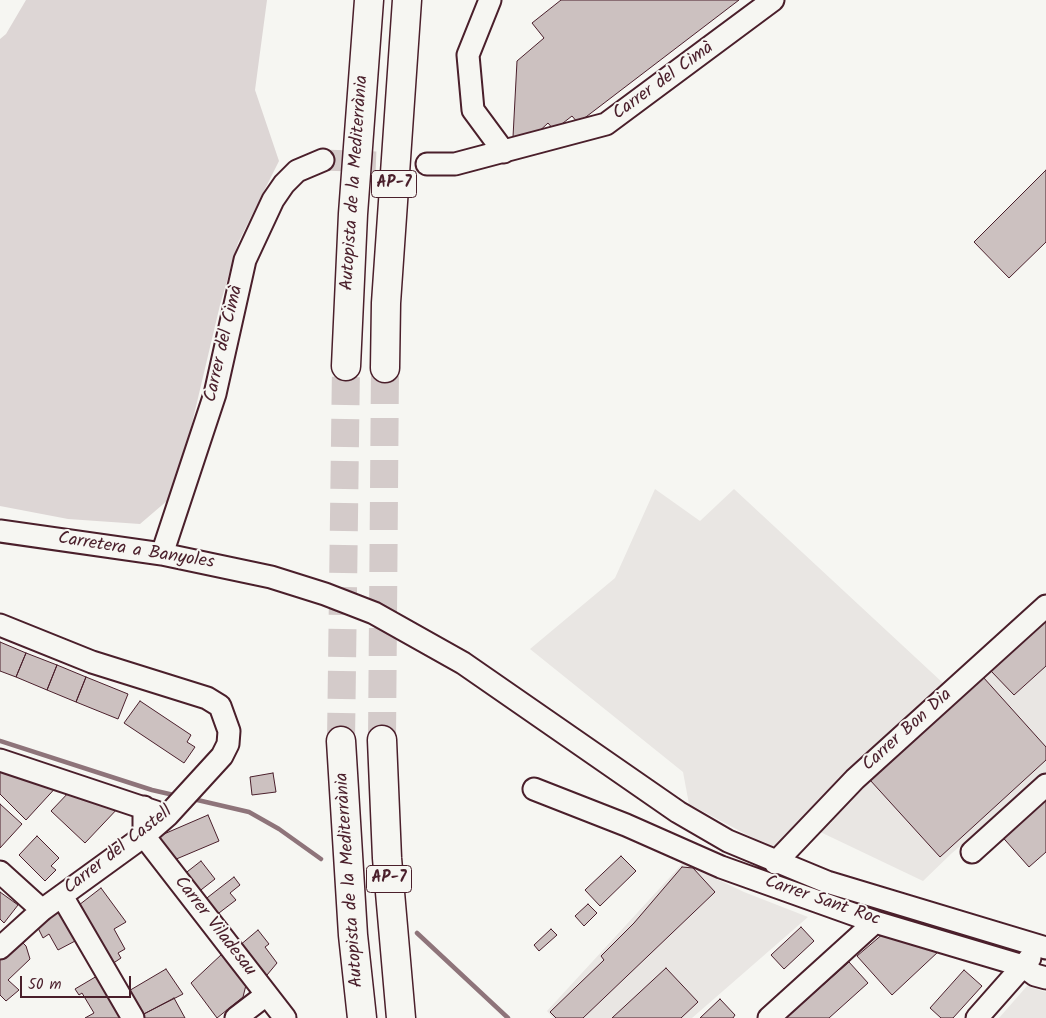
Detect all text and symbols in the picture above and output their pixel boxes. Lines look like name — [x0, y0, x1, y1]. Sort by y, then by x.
street label: Carrer del Cimà — [610, 38, 718, 126]
street label: Autopista de la Mediterrània — [338, 75, 374, 291]
road number: AP-7 — [372, 170, 416, 198]
street label: Carrer del Cimà — [201, 284, 249, 404]
street label: Carretera a Banyoles — [56, 529, 216, 575]
street label: Carrer Bon Dia — [859, 685, 957, 777]
street label: Autopista de la Mediterrània — [333, 772, 369, 988]
street label: Carrer del Castell — [60, 802, 178, 900]
road number: AP-7 — [366, 866, 412, 892]
street label: Carrer Sant Roc — [761, 872, 883, 932]
street label: Carrer Viladesau — [168, 873, 260, 981]
scale bar — [22, 966, 134, 998]
text: 50 m — [28, 973, 62, 997]

